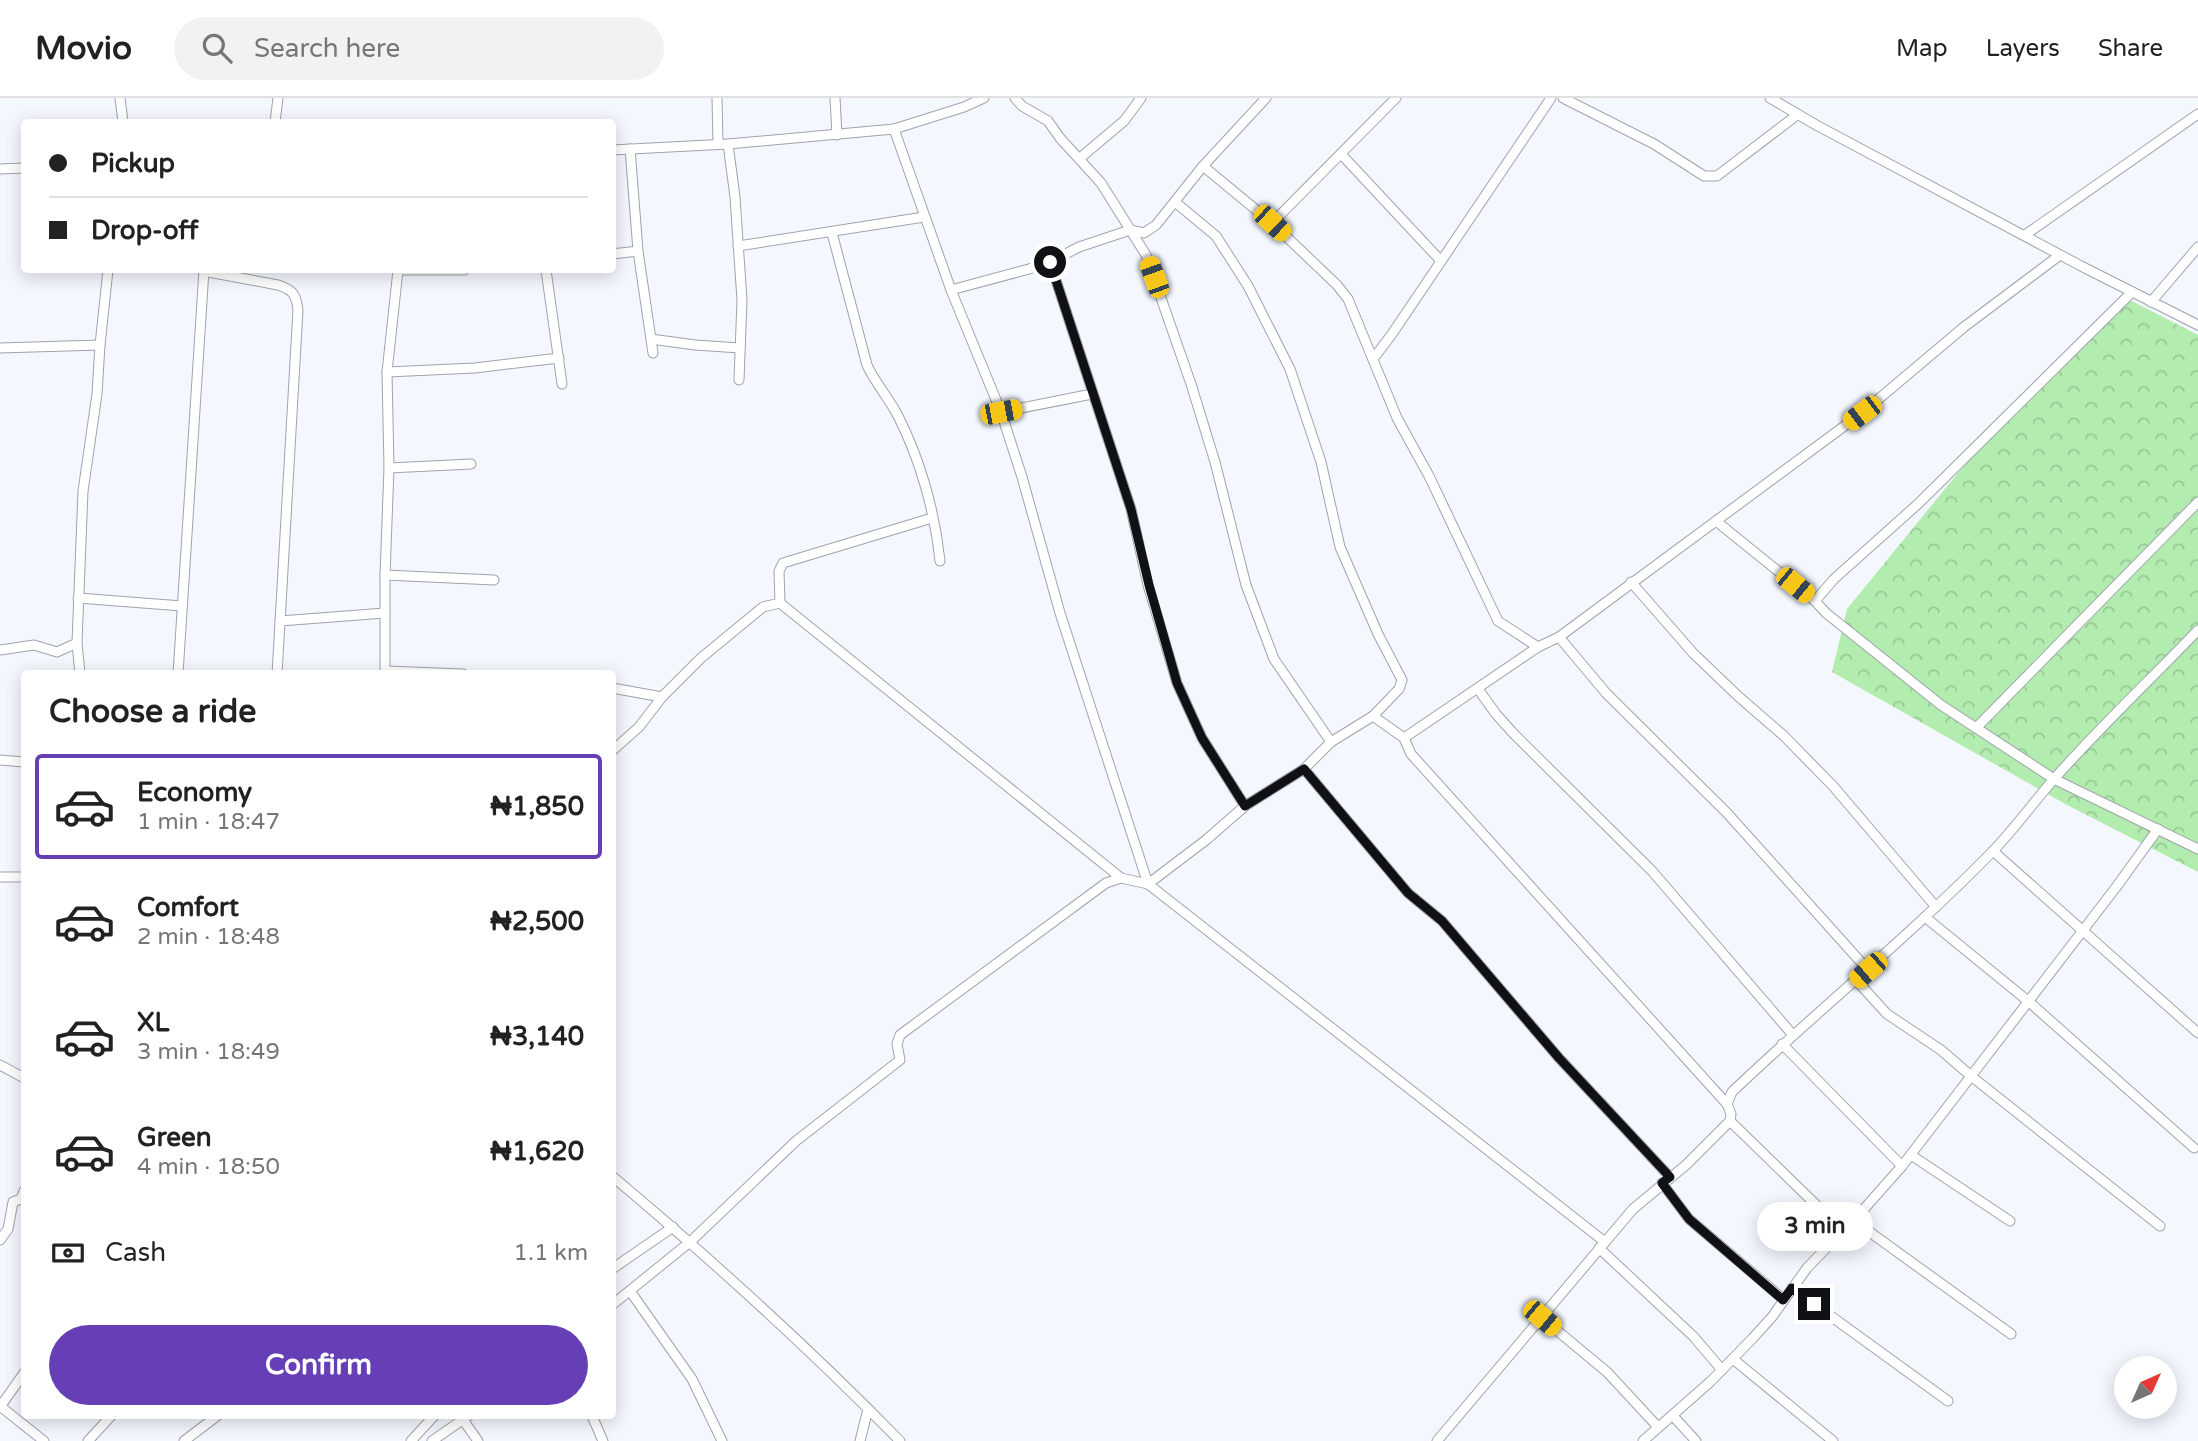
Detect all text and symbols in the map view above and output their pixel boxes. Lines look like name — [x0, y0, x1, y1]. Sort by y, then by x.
search box — [174, 17, 664, 80]
text: Movio — [35, 29, 132, 68]
icon: search — [198, 29, 236, 67]
text: Search here — [254, 33, 400, 64]
text: Map — [1896, 34, 1948, 63]
text: Layers — [1986, 34, 2060, 63]
text: Share — [2098, 34, 2163, 63]
text: Pickup — [91, 148, 175, 179]
car — [1250, 201, 1295, 245]
text: Drop-off — [91, 215, 198, 246]
route start — [1034, 246, 1066, 278]
car — [1137, 254, 1172, 300]
car — [1839, 392, 1886, 434]
car — [979, 398, 1024, 426]
car — [1773, 564, 1818, 606]
text: Choose a ride — [49, 693, 256, 731]
icon: car — [53, 775, 116, 838]
text: Economy — [137, 777, 252, 808]
text: ₦1,850 — [490, 791, 584, 822]
text: 1 min · 18:47 — [137, 808, 280, 836]
icon: car — [53, 890, 116, 953]
text: Comfort — [137, 892, 239, 923]
text: ₦2,500 — [490, 906, 584, 937]
text: 2 min · 18:48 — [137, 923, 280, 951]
car — [1846, 948, 1891, 992]
icon: car — [53, 1005, 116, 1068]
text: XL — [137, 1007, 169, 1038]
text: ₦3,140 — [490, 1021, 584, 1052]
text: 3 min · 18:49 — [137, 1038, 280, 1066]
icon: car — [53, 1120, 116, 1183]
text: Green — [137, 1122, 212, 1153]
text: ₦1,620 — [490, 1136, 584, 1167]
text: 4 min · 18:50 — [137, 1153, 280, 1181]
callout: 3 min — [1756, 1202, 1872, 1252]
text: 3 min — [1784, 1212, 1846, 1240]
icon: cash — [49, 1234, 87, 1272]
text: Cash — [105, 1237, 166, 1268]
text: 1.1 km — [514, 1239, 588, 1267]
route end — [1798, 1288, 1830, 1320]
car — [1520, 1296, 1565, 1340]
button: Confirm — [49, 1325, 588, 1405]
north arrow — [2114, 1356, 2177, 1419]
map controls — [2114, 1356, 2177, 1419]

